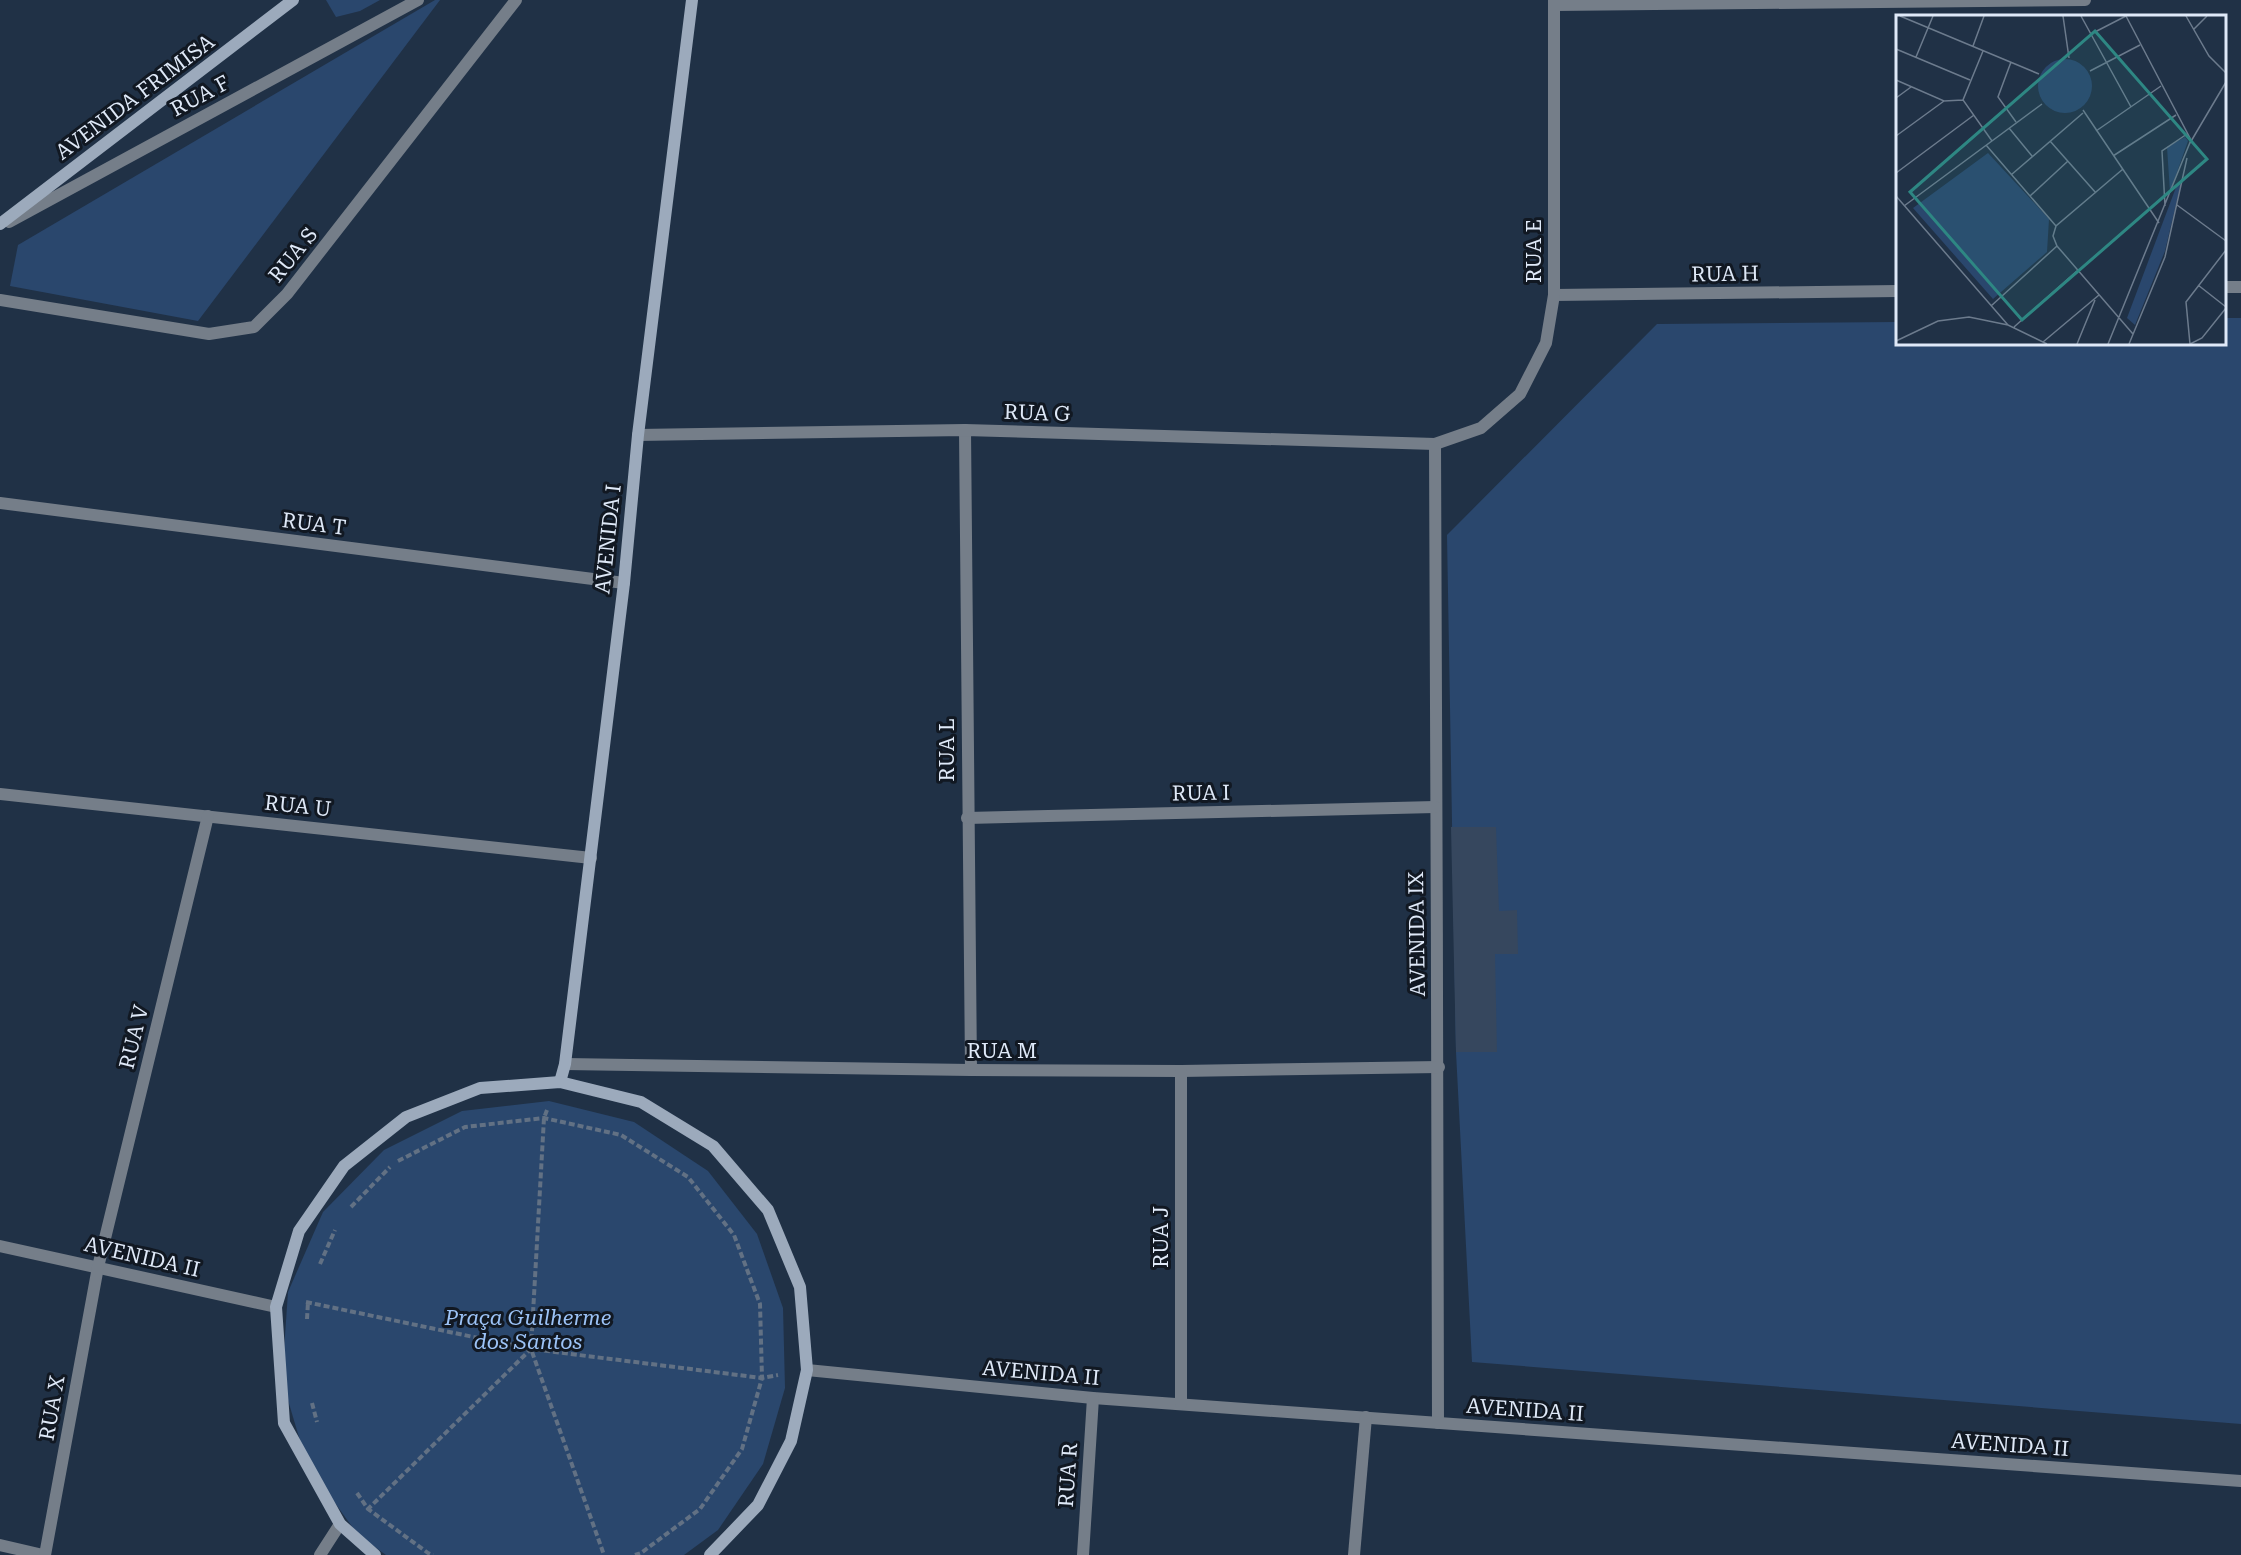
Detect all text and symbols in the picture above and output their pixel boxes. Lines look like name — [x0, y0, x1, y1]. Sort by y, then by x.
inset map — [1896, 15, 2226, 345]
street label: AVENIDA FRIMISA — [51, 29, 219, 165]
street label: RUA F — [167, 71, 233, 121]
street label: RUA E — [1522, 219, 1546, 283]
street label: RUA S — [264, 223, 322, 287]
street label: RUA H — [1691, 261, 1759, 287]
street label: RUA G — [1003, 400, 1071, 426]
street label: AVENIDA I — [590, 483, 626, 595]
street label: RUA T — [281, 508, 347, 540]
street label: RUA L — [935, 718, 959, 782]
street label: RUA I — [1172, 780, 1230, 806]
street label: RUA U — [263, 791, 333, 821]
street label: AVENIDA IX — [1404, 871, 1430, 997]
street label: RUA V — [114, 1002, 154, 1071]
street label: RUA M — [967, 1039, 1037, 1063]
street label: RUA J — [1149, 1206, 1173, 1268]
street label: AVENIDA II — [82, 1232, 202, 1282]
park label: Praça Guilherme dos Santos — [444, 1306, 611, 1354]
street label: AVENIDA II — [981, 1356, 1101, 1390]
street label: RUA X — [34, 1374, 70, 1442]
street label: AVENIDA II — [1465, 1394, 1585, 1426]
street label: AVENIDA II — [1950, 1429, 2070, 1461]
street label: RUA R — [1054, 1441, 1082, 1508]

